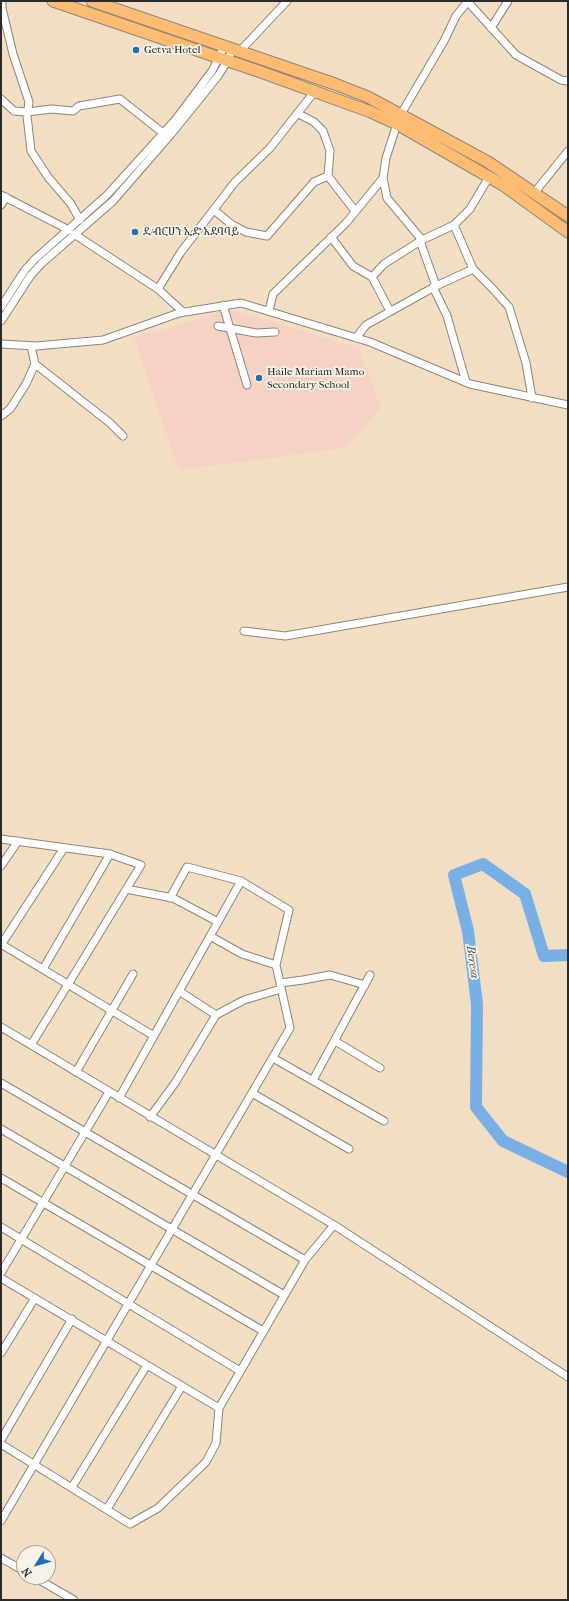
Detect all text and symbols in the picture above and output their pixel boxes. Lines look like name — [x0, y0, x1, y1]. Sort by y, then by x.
place label: Getva Hotel — [144, 43, 200, 57]
marker: Getva Hotel — [131, 45, 141, 55]
place label: ደ/ብርሀን ኢድ አደባባይ — [143, 225, 239, 239]
marker: ደ/ብርሀን ኢድ አደባባይ — [130, 227, 140, 237]
place label: Haile Mariam Mamo Secondary School — [267, 365, 364, 391]
marker: Haile Mariam Mamo Secondary School — [254, 373, 264, 383]
water label: Beresa — [463, 945, 481, 979]
north arrow — [16, 1545, 56, 1585]
text: N — [19, 1565, 35, 1579]

